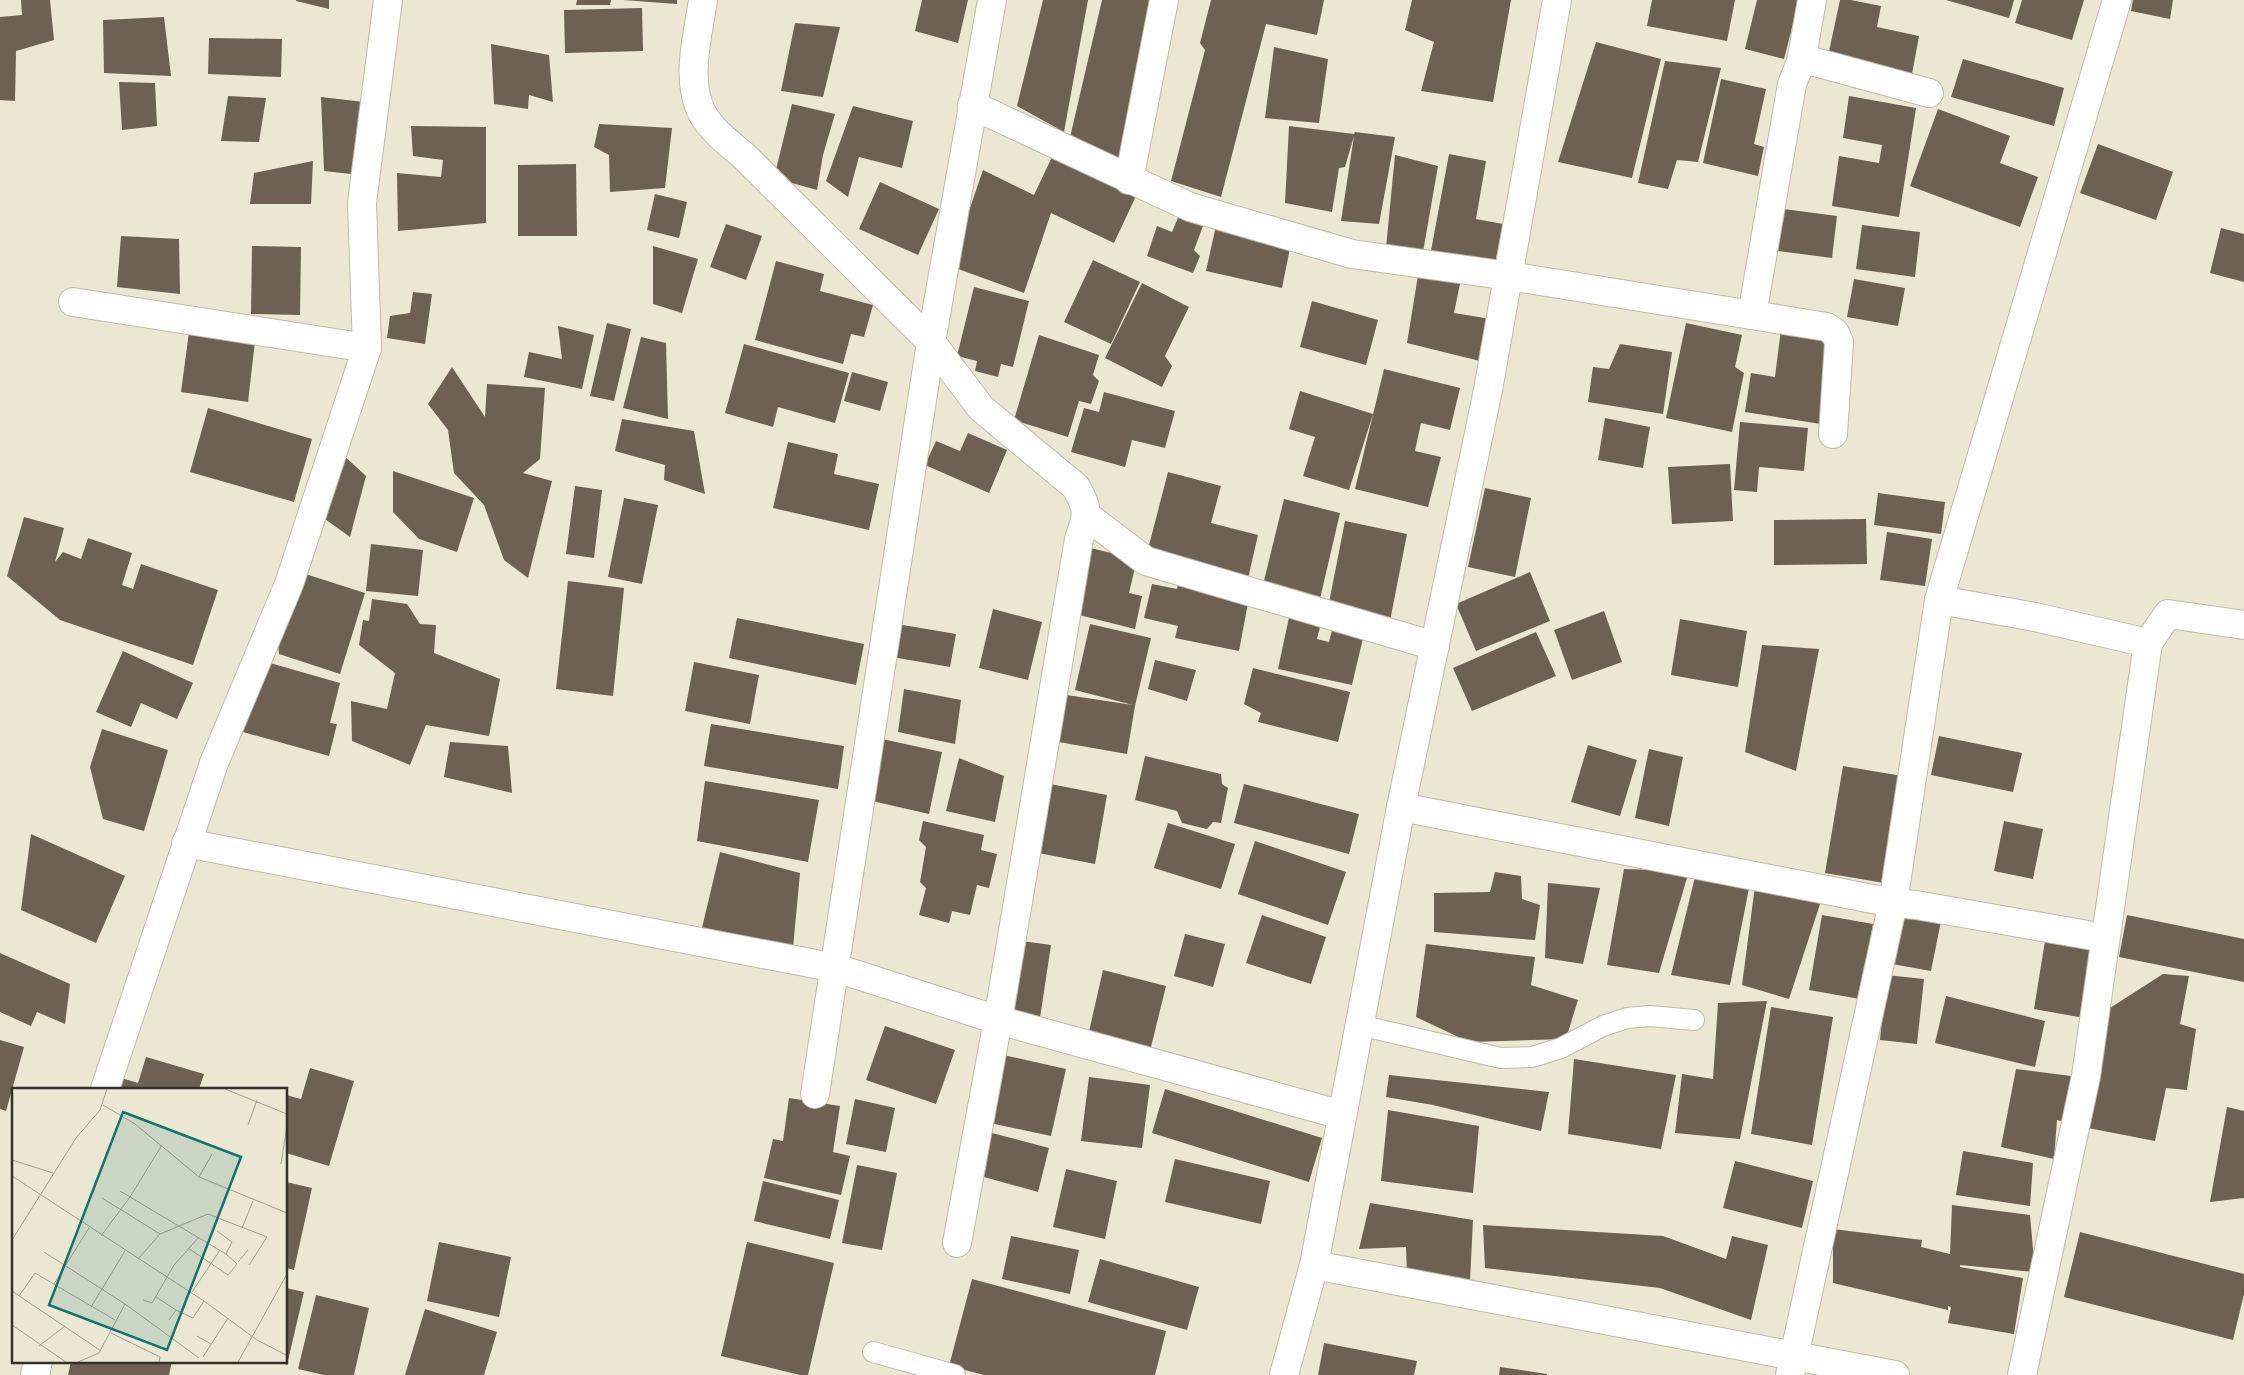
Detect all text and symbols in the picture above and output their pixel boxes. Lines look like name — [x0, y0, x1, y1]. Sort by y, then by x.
inset map — [12, 1088, 288, 1362]

